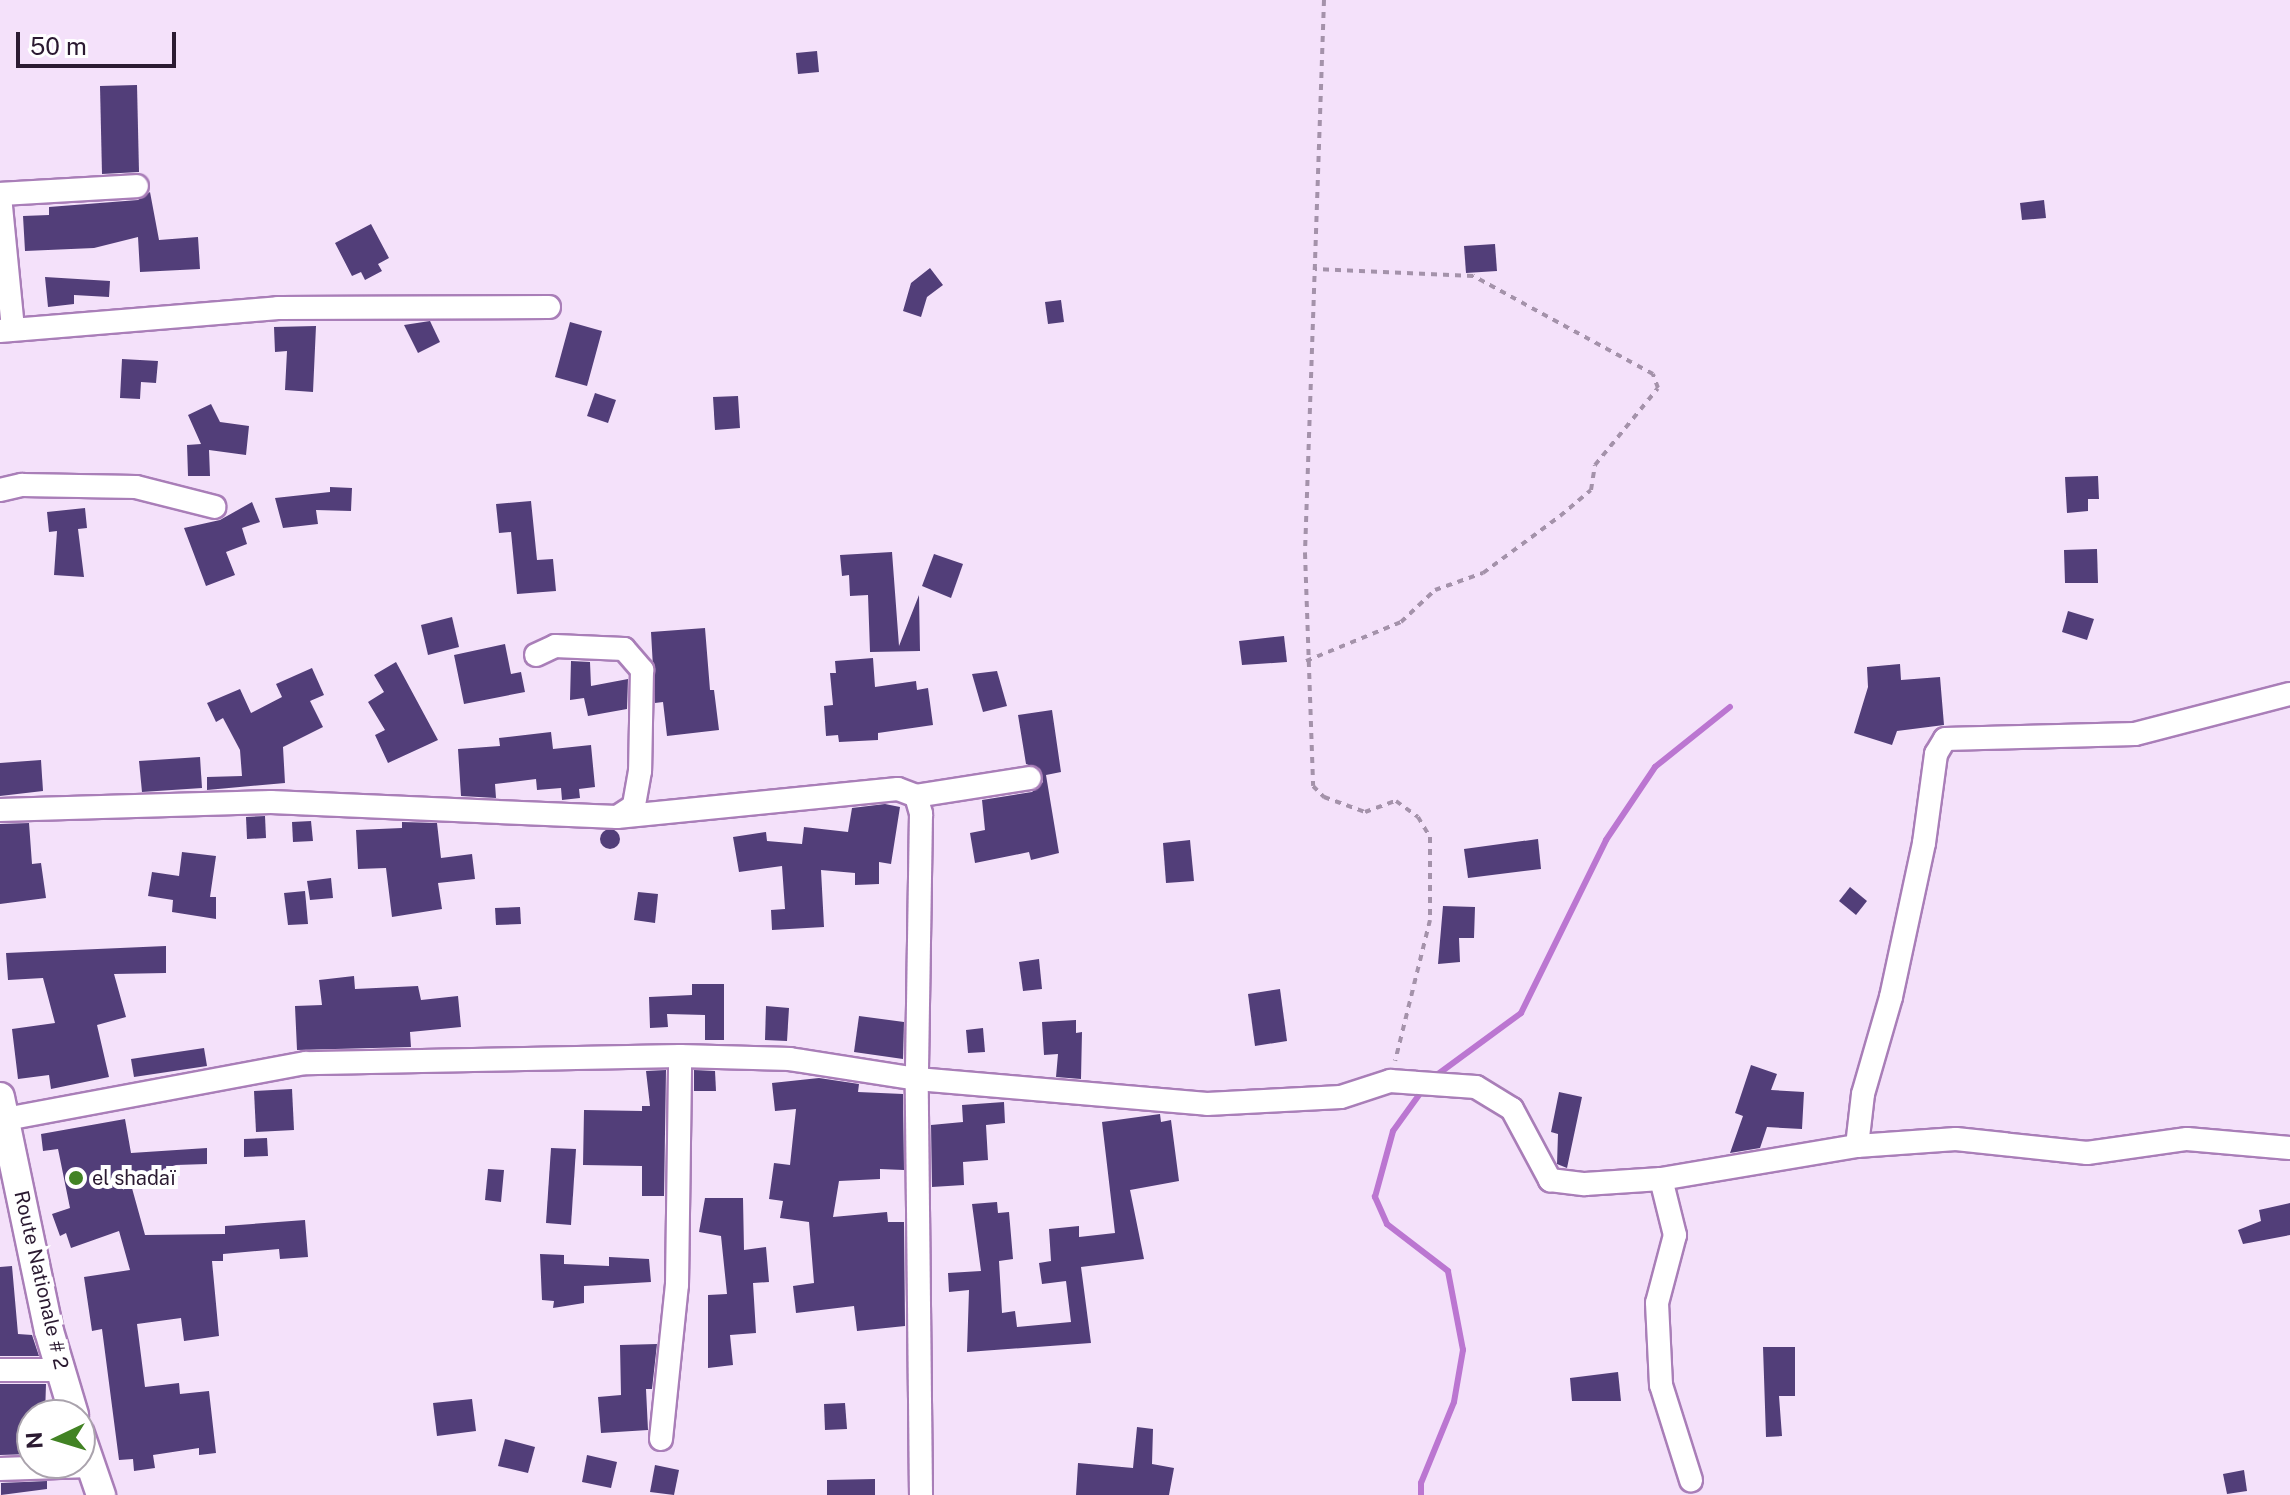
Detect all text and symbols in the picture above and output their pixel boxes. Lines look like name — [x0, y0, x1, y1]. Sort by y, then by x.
scale bar — [20, 16, 180, 66]
text: 50 m — [30, 32, 87, 60]
place label: el shadaï — [92, 1166, 176, 1190]
marker: el shadaï — [67, 1169, 85, 1187]
street label: Route Nationale # 2 — [9, 1188, 73, 1372]
north arrow — [16, 1399, 96, 1479]
text: N — [20, 1431, 48, 1450]

